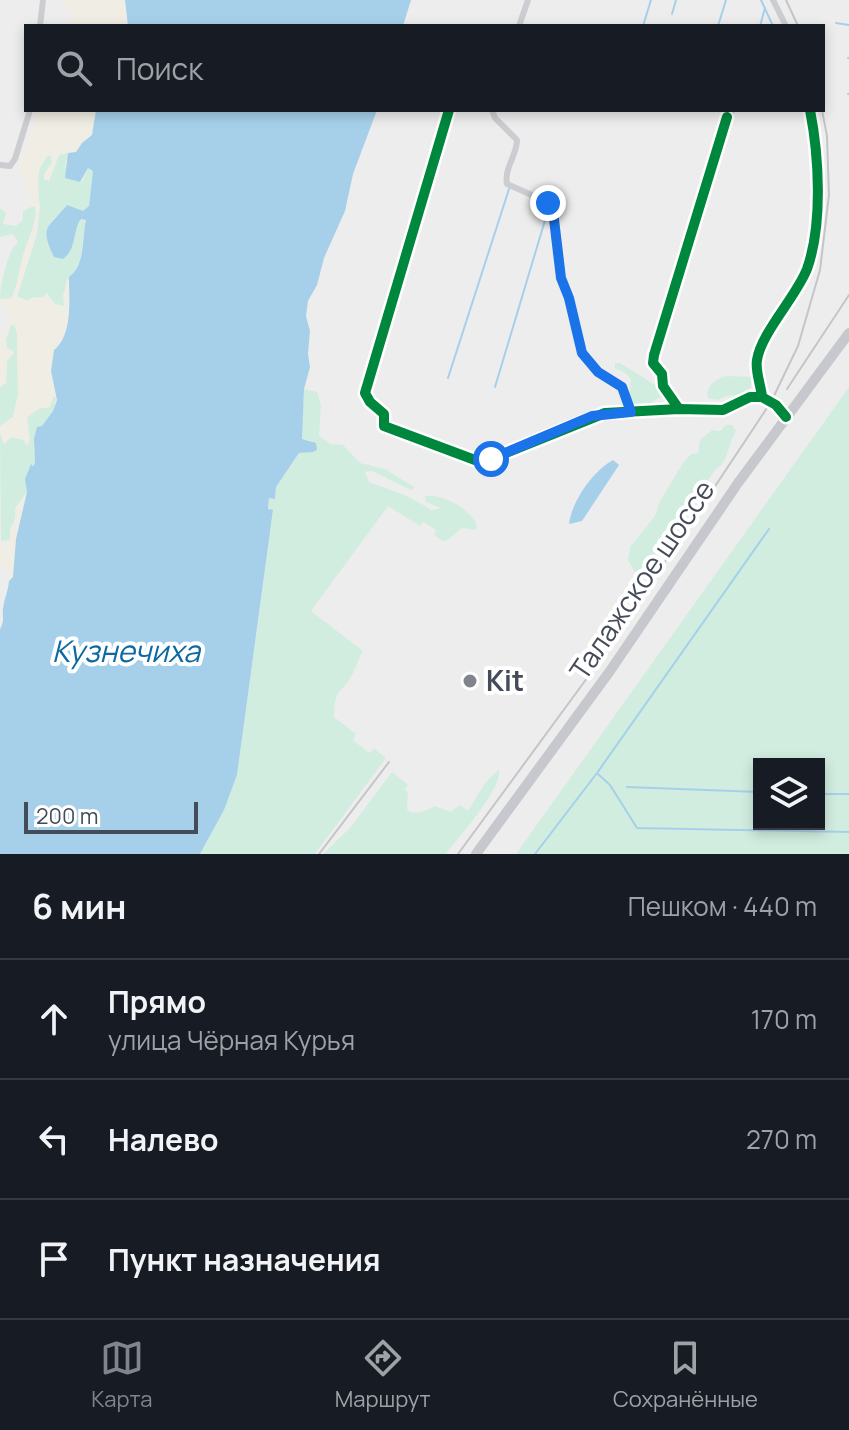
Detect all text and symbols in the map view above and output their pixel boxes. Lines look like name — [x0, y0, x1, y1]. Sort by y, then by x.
search box — [24, 24, 825, 112]
icon: search — [52, 46, 96, 90]
text: Поиск — [116, 48, 203, 89]
route end — [530, 185, 566, 221]
route start — [473, 441, 509, 477]
street label: Талажское шоссе — [560, 472, 722, 687]
water label: Кузнечиха — [52, 630, 201, 671]
place label: Kit — [486, 661, 524, 699]
marker: Kit — [461, 672, 479, 690]
map controls — [753, 758, 825, 830]
button: layers — [753, 758, 825, 830]
scale bar — [24, 798, 198, 834]
text: 200 m — [36, 801, 98, 831]
text: 6 мин — [32, 883, 126, 929]
text: Пешком · 440 m — [628, 888, 817, 924]
text: Прямо — [108, 981, 206, 1022]
icon: ahead — [32, 997, 76, 1041]
text: 170 m — [751, 1001, 817, 1037]
text: улица Чёрная Курья — [108, 1022, 355, 1058]
icon: left — [32, 1117, 76, 1161]
text: Налево — [108, 1119, 218, 1160]
text: 270 m — [746, 1121, 817, 1157]
icon: arrive — [32, 1237, 76, 1281]
text: Пункт назначения — [108, 1239, 381, 1280]
tab: Карта — [91, 1336, 152, 1414]
tab: Маршрут — [335, 1336, 431, 1414]
tab: Сохранённые — [613, 1336, 758, 1414]

